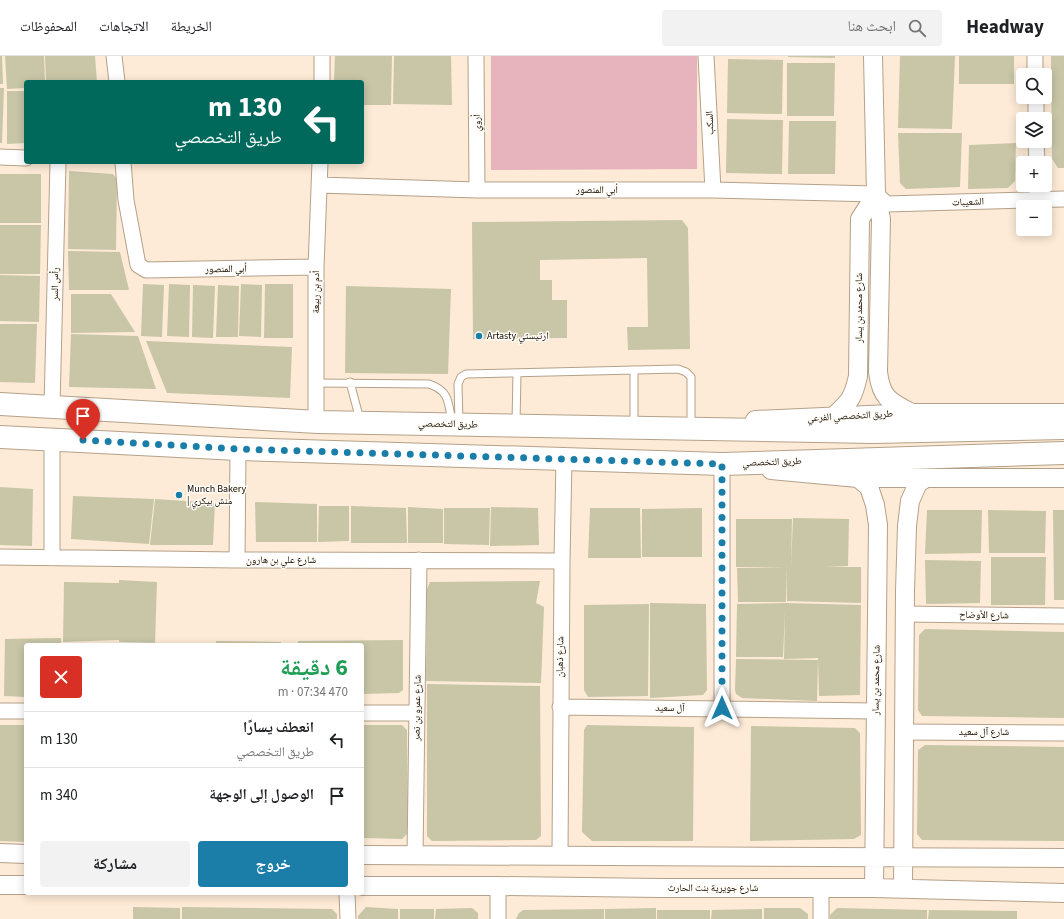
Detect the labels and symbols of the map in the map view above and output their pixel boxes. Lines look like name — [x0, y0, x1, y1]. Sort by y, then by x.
street label: السكب — [702, 111, 718, 135]
street label: أروي — [470, 114, 485, 132]
street label: أبي المنصور — [575, 183, 618, 198]
street label: الشعيبات — [952, 194, 984, 210]
street label: أبي المنصور — [204, 262, 247, 277]
street label: رأس السر — [48, 267, 62, 302]
street label: أدم بن ربيعة — [309, 270, 323, 313]
street label: شارع محمد بن يسار — [852, 273, 866, 344]
place label: Artasty ارتيستي — [487, 329, 549, 344]
marker: Artasty ارتيستي — [474, 331, 484, 341]
pin — [66, 399, 100, 440]
street label: طريق التخصصي الفرعي — [807, 407, 894, 426]
street label: طريق التخصصي — [418, 416, 478, 432]
street label: طريق التخصصي — [742, 454, 802, 471]
place label: Munch Bakery | منش بيكري — [187, 482, 247, 509]
marker: Munch Bakery | منش بيكري — [174, 490, 184, 500]
street label: شارع علي بن هارون — [246, 553, 316, 568]
street label: شارع الأوضاح — [959, 608, 1010, 622]
street label: شارع ذهبان — [553, 636, 567, 678]
street label: شارع محمد بن يسار — [868, 644, 884, 716]
street label: شارع عمرو بن نصر — [409, 674, 425, 742]
position arrow — [701, 687, 743, 729]
street label: آل سعيد — [655, 701, 685, 715]
street label: شارع آل سعيد — [959, 725, 1010, 739]
street label: شارع جويرية بنت الحارث — [668, 881, 759, 895]

